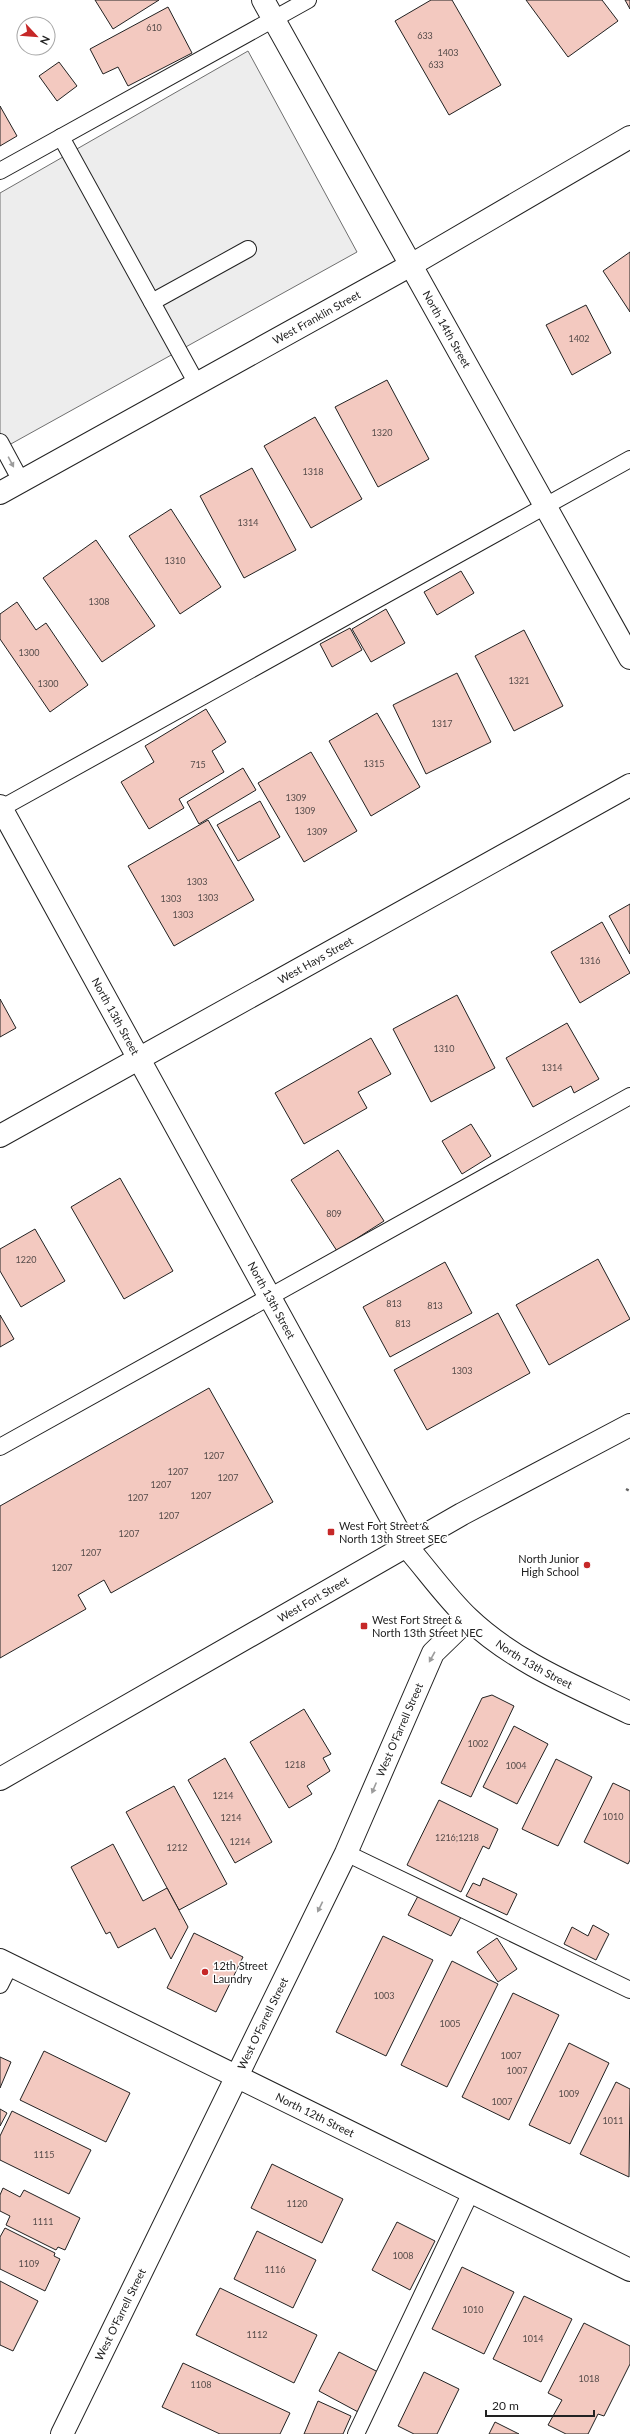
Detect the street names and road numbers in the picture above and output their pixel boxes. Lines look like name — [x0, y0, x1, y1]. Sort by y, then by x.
street label: West Franklin Street — [270, 287, 362, 346]
street label: North 14th Street — [420, 288, 474, 370]
street label: West Hays Street — [275, 934, 355, 986]
street label: North 13th Street — [90, 975, 142, 1057]
street label: North 13th Street — [246, 1259, 298, 1341]
street label: West Fort Street — [275, 1573, 351, 1624]
street label: North 13th Street — [494, 1636, 575, 1691]
street label: West O'Farrell Street — [373, 1681, 425, 1778]
street label: West O'Farrell Street — [234, 1975, 290, 2071]
street label: North 12th Street — [274, 2090, 357, 2139]
street label: West O'Farrell Street — [92, 2266, 148, 2362]

